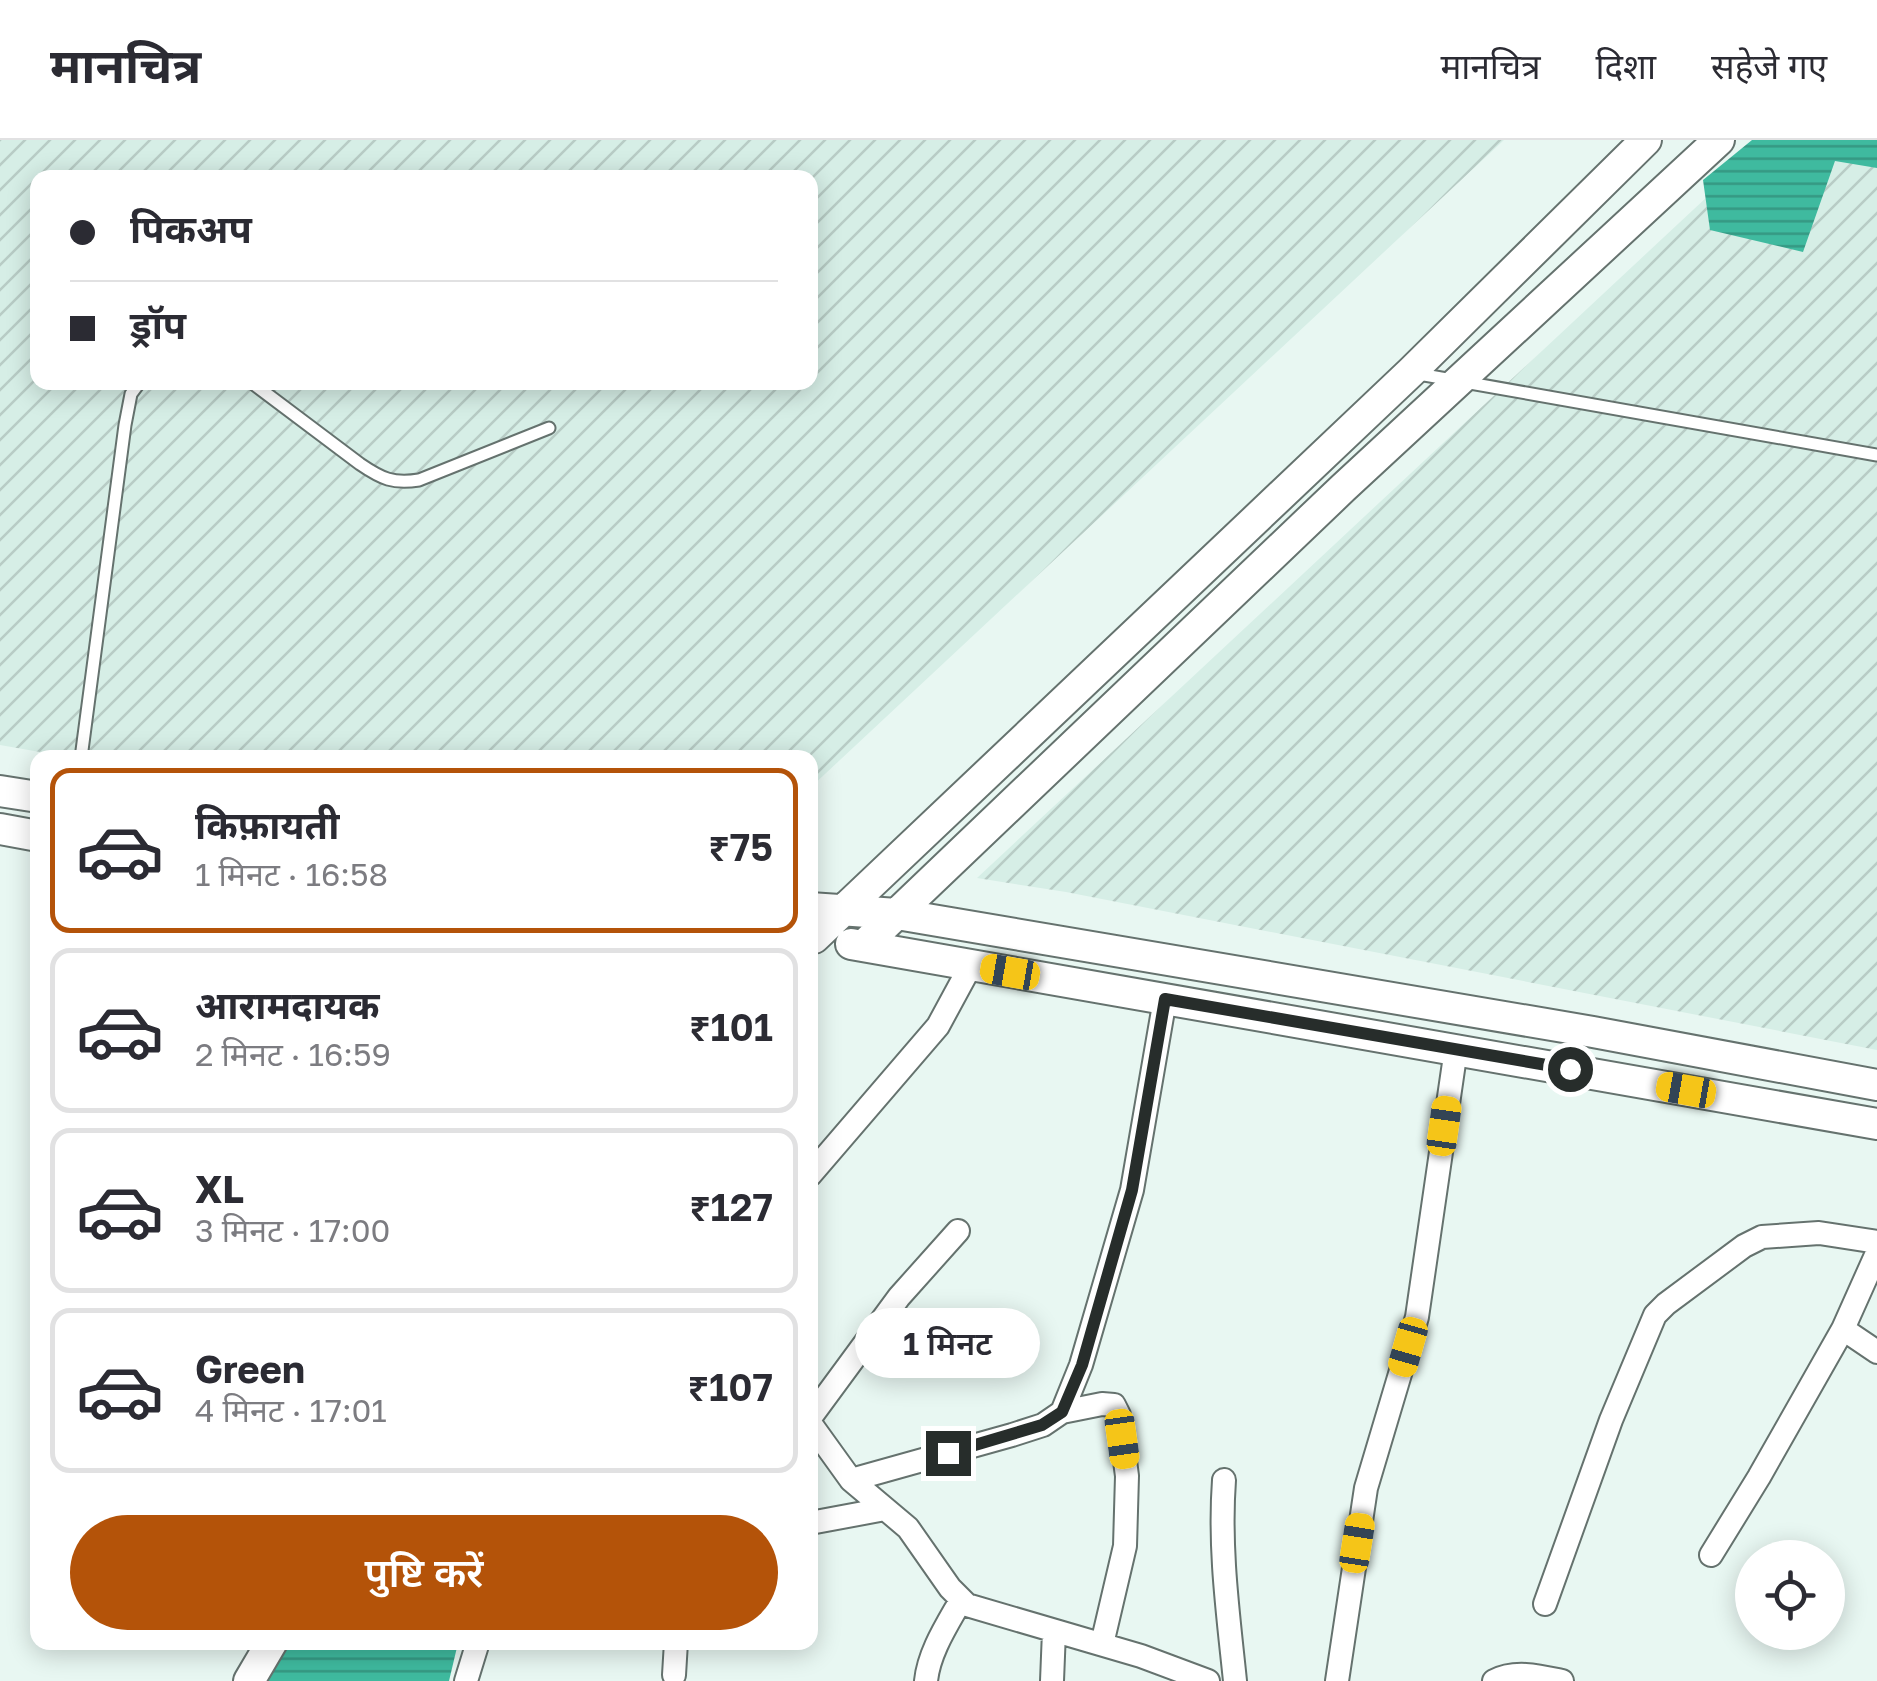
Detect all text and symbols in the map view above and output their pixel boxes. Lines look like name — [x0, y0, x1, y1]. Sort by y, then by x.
text: मानचित्र — [50, 36, 201, 94]
text: मानचित्र — [1440, 45, 1540, 87]
text: दिशा — [1595, 45, 1656, 87]
text: सहेजे गए — [1711, 45, 1827, 87]
text: पिकअप — [130, 206, 252, 251]
text: ड्रॉप — [130, 302, 186, 347]
text: किफ़ायती — [195, 802, 339, 847]
icon: car — [75, 806, 165, 896]
text: ₹75 — [708, 824, 773, 869]
text: 1 मिनट · 16:58 — [195, 855, 388, 893]
car — [978, 952, 1042, 992]
text: आरामदायक — [195, 982, 379, 1027]
icon: car — [75, 986, 165, 1076]
text: ₹101 — [689, 1004, 773, 1049]
text: 2 मिनट · 16:59 — [195, 1035, 391, 1073]
route start — [1548, 1047, 1593, 1092]
car — [1654, 1070, 1718, 1110]
car — [1425, 1094, 1463, 1158]
icon: car — [75, 1166, 165, 1256]
text: XL — [195, 1166, 244, 1211]
text: ₹127 — [689, 1184, 773, 1229]
text: 3 मिनट · 17:00 — [195, 1211, 390, 1249]
callout: 1 मिनट — [856, 1308, 1040, 1378]
car — [1385, 1314, 1431, 1380]
text: 1 मिनट — [903, 1324, 992, 1362]
icon: car — [75, 1346, 165, 1436]
text: Green — [195, 1346, 305, 1391]
text: ₹107 — [688, 1364, 773, 1409]
text: 4 मिनट · 17:01 — [195, 1391, 387, 1429]
car — [1103, 1407, 1141, 1471]
route end — [926, 1431, 971, 1476]
car — [1337, 1511, 1377, 1575]
button: पुष्टि करें — [70, 1515, 778, 1630]
map controls — [1735, 1540, 1845, 1650]
button: locate — [1735, 1540, 1845, 1650]

